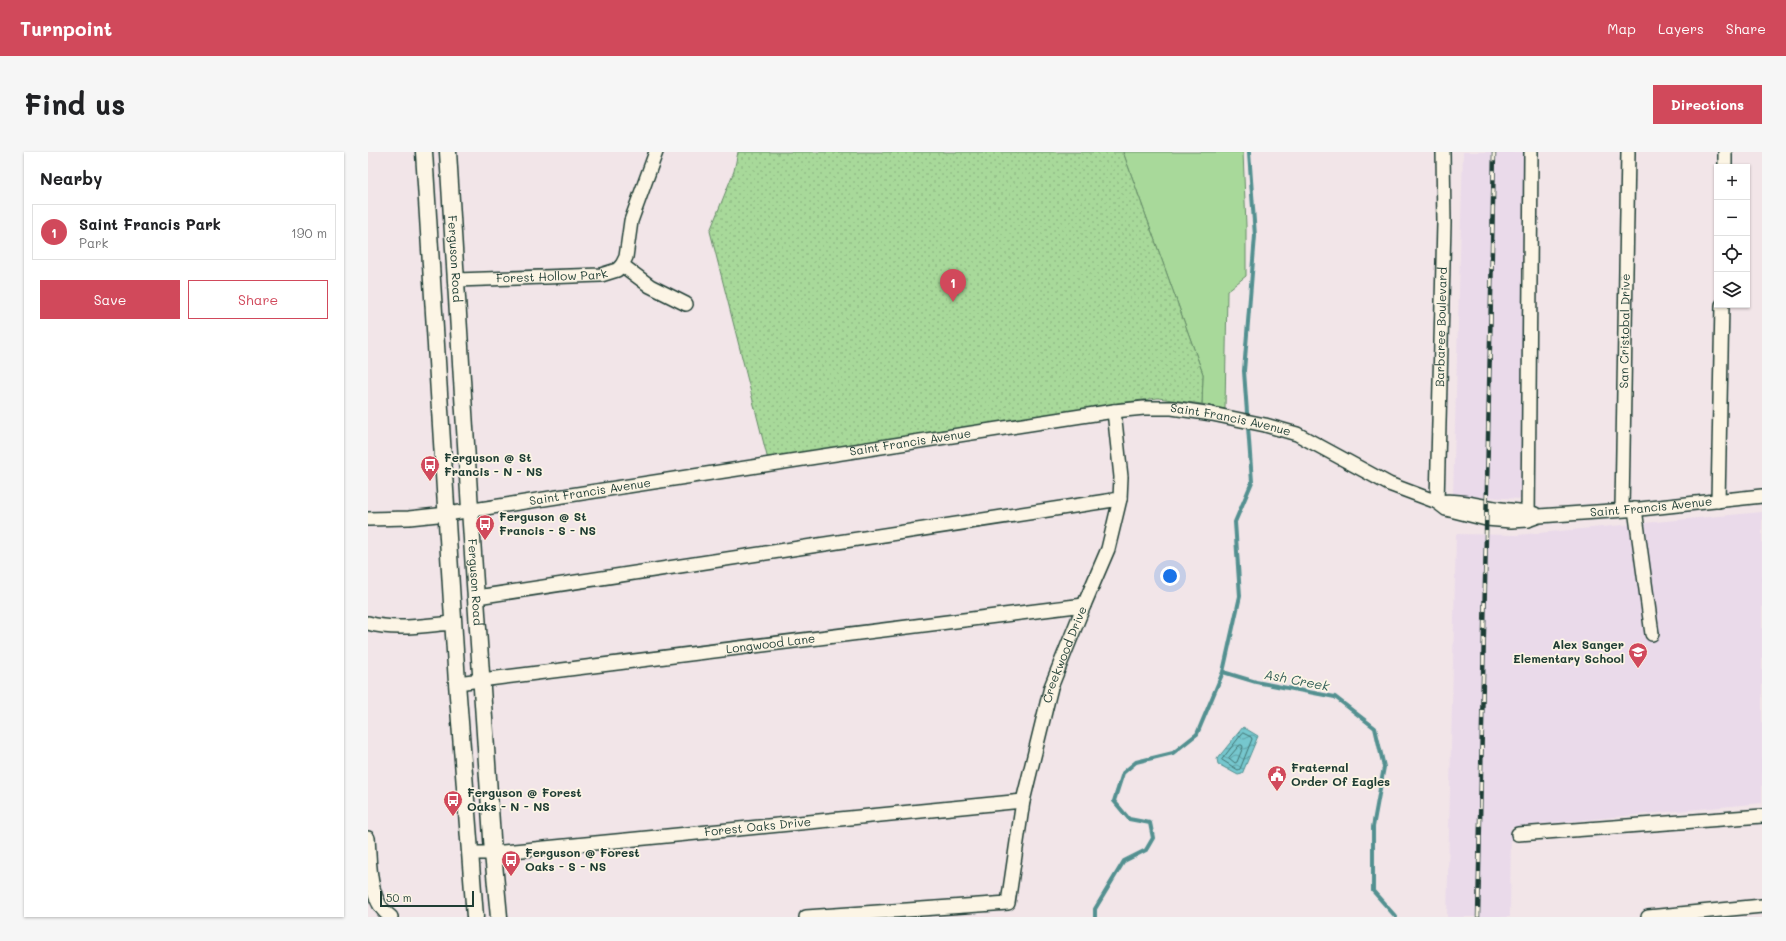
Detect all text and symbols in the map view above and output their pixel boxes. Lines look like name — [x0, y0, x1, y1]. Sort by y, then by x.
text: Turnpoint — [20, 16, 112, 41]
text: Map — [1607, 19, 1636, 38]
text: Layers — [1658, 19, 1704, 38]
text: Share — [1726, 19, 1766, 38]
button: Directions — [1653, 85, 1762, 124]
text: Find us — [24, 86, 125, 122]
map controls — [1714, 164, 1750, 308]
button: + — [1714, 164, 1750, 200]
text: Nearby — [40, 167, 102, 189]
button: − — [1714, 200, 1750, 236]
text: Saint Francis Park — [79, 214, 221, 234]
street label: Ferguson Road — [445, 215, 466, 303]
text: 1 — [51, 224, 57, 241]
text: 190 m — [291, 224, 327, 241]
text: Park — [79, 234, 108, 251]
button: locate — [1714, 236, 1750, 272]
street label: Forest Hollow Park — [496, 264, 609, 286]
street label: Barbaree Boulevard — [1431, 266, 1450, 387]
pin: 1 — [940, 269, 966, 302]
button: layers — [1714, 272, 1750, 308]
street label: San Cristobal Drive — [1615, 273, 1633, 389]
button: Save — [40, 280, 180, 319]
button: Share — [188, 280, 328, 319]
street label: Saint Francis Avenue — [1169, 399, 1293, 439]
street label: Saint Francis Avenue — [848, 424, 972, 459]
place label: Ferguson @ St Francis - N - NS — [444, 449, 543, 479]
bus stop icon: Ferguson @ St Francis - N - NS — [419, 454, 441, 482]
street label: Saint Francis Avenue — [528, 474, 652, 508]
street label: Saint Francis Avenue — [1589, 492, 1713, 519]
place label: Ferguson @ St Francis - S - NS — [499, 508, 596, 538]
bus stop icon: Ferguson @ St Francis - S - NS — [474, 513, 496, 541]
street label: Ferguson Road — [465, 538, 487, 626]
your location — [1160, 566, 1180, 586]
street label: Creekwood Drive — [1038, 604, 1090, 704]
street label: Longwood Lane — [725, 630, 816, 656]
place label: Alex Sanger Elementary School — [1513, 636, 1624, 666]
school or university icon: Alex Sanger Elementary School — [1627, 641, 1649, 669]
water label: Ash Creek — [1263, 665, 1332, 694]
place label: Fraternal Order Of Eagles — [1291, 759, 1390, 789]
public building icon: Fraternal Order Of Eagles — [1266, 764, 1288, 792]
place label: Ferguson @ Forest Oaks - N - NS — [467, 784, 582, 814]
bus stop icon: Ferguson @ Forest Oaks - N - NS — [442, 789, 464, 817]
street label: Forest Oaks Drive — [704, 813, 812, 839]
place label: Ferguson @ Forest Oaks - S - NS — [525, 844, 640, 874]
bus stop icon: Ferguson @ Forest Oaks - S - NS — [500, 849, 522, 877]
scale bar — [380, 889, 474, 908]
text: 50 m — [386, 890, 412, 905]

